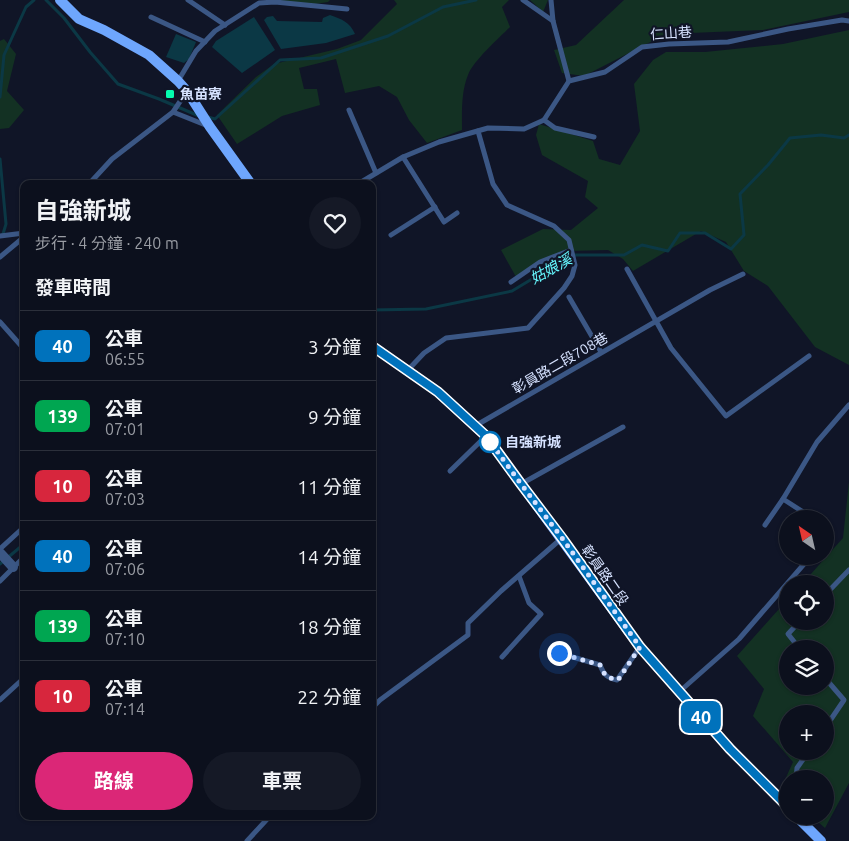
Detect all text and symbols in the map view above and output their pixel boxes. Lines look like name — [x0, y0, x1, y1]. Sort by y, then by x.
street label: 仁山巷 — [649, 24, 693, 42]
place label: 魚苗寮 — [180, 86, 222, 102]
marker: 魚苗寮 — [164, 88, 176, 100]
text: 自強新城 — [35, 197, 131, 224]
button: heart — [309, 197, 361, 249]
text: 步行 · 4 分鐘 · 240 m — [35, 234, 179, 252]
water label: 姑娘溪 — [527, 249, 576, 287]
text: 發車時間 — [35, 276, 111, 298]
text: 公車 — [105, 327, 143, 349]
street label: 彰員路二段708巷 — [509, 329, 611, 397]
text: 40 — [52, 336, 73, 356]
text: 3 分鐘 — [308, 336, 361, 358]
text: 06:55 — [105, 350, 145, 368]
text: 公車 — [105, 397, 143, 419]
text: 139 — [47, 406, 78, 426]
text: 9 分鐘 — [308, 406, 361, 428]
text: 07:01 — [105, 420, 145, 438]
marker: 自強新城 — [479, 431, 501, 453]
place label: 自強新城 — [505, 434, 561, 450]
text: 公車 — [105, 467, 143, 489]
text: 10 — [52, 476, 73, 496]
text: 11 分鐘 — [297, 476, 361, 498]
text: 07:03 — [105, 490, 145, 508]
north arrow — [779, 510, 834, 565]
map controls — [779, 510, 834, 825]
text: 公車 — [105, 537, 143, 559]
street label: 彰員路二段 — [578, 542, 632, 608]
text: 40 — [52, 546, 73, 566]
text: 14 分鐘 — [297, 546, 361, 568]
text: 07:06 — [105, 560, 145, 578]
button: locate — [779, 575, 834, 630]
text: 公車 — [105, 607, 143, 629]
text: 139 — [47, 616, 78, 636]
text: 18 分鐘 — [297, 616, 361, 638]
text: 07:10 — [105, 630, 145, 648]
button: layers — [779, 640, 834, 695]
your location — [547, 641, 572, 666]
text: 公車 — [105, 677, 143, 699]
text: 10 — [52, 686, 73, 706]
text: 22 分鐘 — [297, 686, 361, 708]
text: 07:14 — [105, 700, 145, 718]
line badge: 40 — [678, 701, 724, 733]
button: + — [779, 705, 834, 760]
text: 40 — [691, 707, 711, 727]
button: 路線 — [35, 752, 193, 810]
button: 車票 — [203, 752, 361, 810]
button: − — [779, 770, 834, 825]

